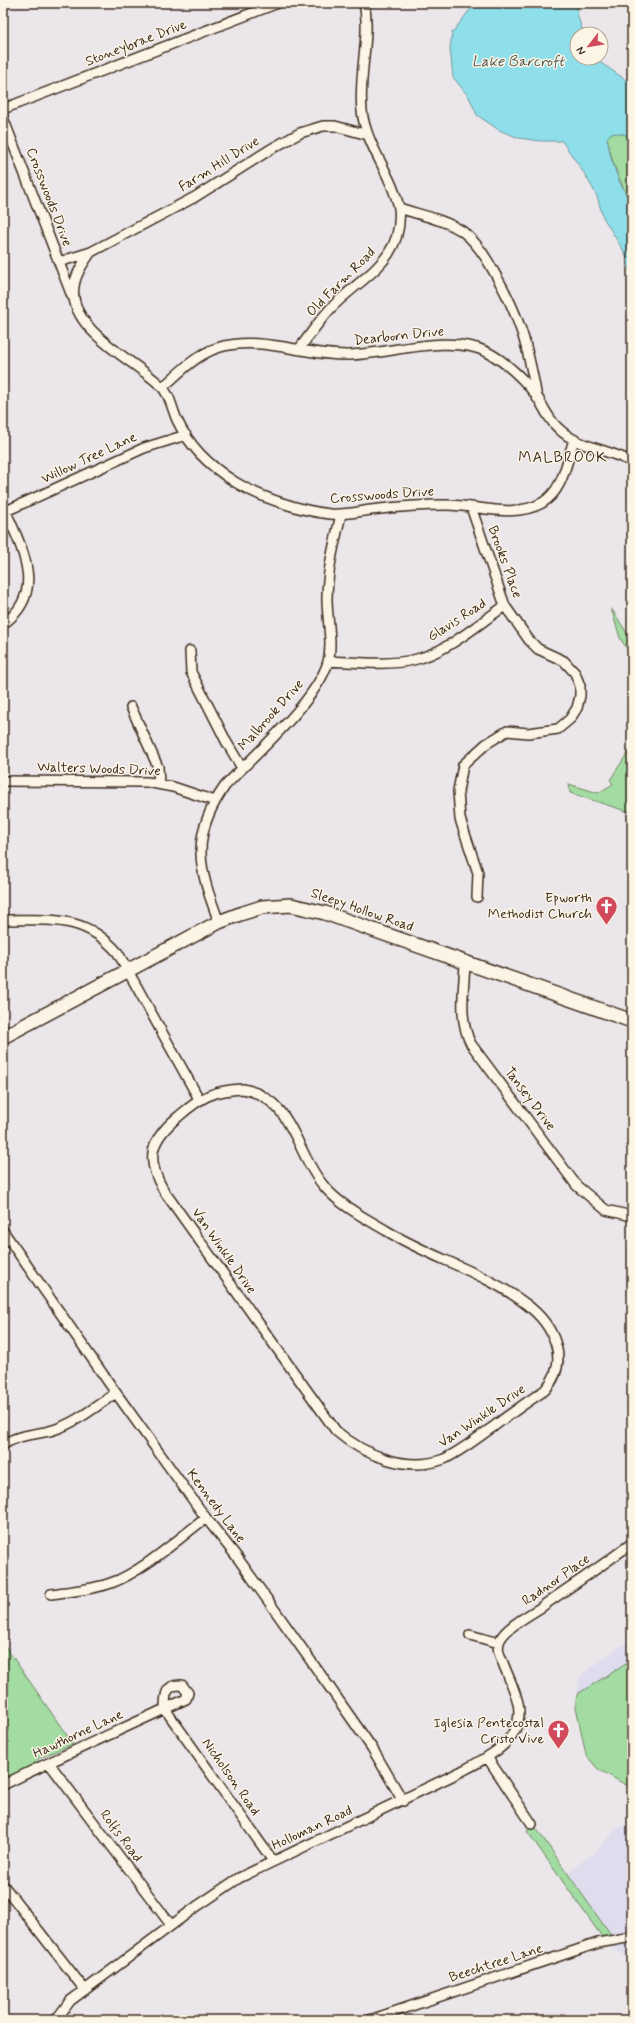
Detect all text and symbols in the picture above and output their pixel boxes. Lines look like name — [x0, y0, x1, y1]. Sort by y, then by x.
street label: Stoneybrae Drive — [83, 15, 190, 71]
north arrow — [569, 26, 609, 66]
text: N — [573, 44, 589, 57]
water label: Lake Barcroft — [472, 52, 566, 72]
street label: Farm Hill Drive — [175, 132, 263, 196]
street label: Crosswoods Drive — [22, 145, 76, 249]
street label: Old Farm Road — [303, 244, 379, 320]
street label: Dearborn Drive — [353, 322, 445, 350]
street label: Willow Tree Lane — [38, 428, 140, 488]
district label: MALBROOK — [518, 448, 608, 468]
street label: Crosswoods Drive — [329, 482, 435, 508]
street label: Brooks Place — [484, 523, 526, 601]
street label: Glavis Road — [424, 594, 490, 646]
street label: Malbrook Drive — [234, 676, 308, 754]
street label: Walters Woods Drive — [37, 758, 161, 780]
street label: Sleepy Hollow Road — [308, 884, 416, 936]
place label: Epworth Methodist Church — [488, 889, 592, 923]
church icon: Epworth Methodist Church — [594, 893, 620, 926]
street label: Tansey Drive — [500, 1064, 560, 1134]
street label: Van Winkle Drive — [188, 1204, 260, 1298]
street label: Van Winkle Drive — [435, 1380, 529, 1452]
street label: Kennedy Lane — [182, 1466, 250, 1546]
street label: Radnor Place — [519, 1550, 593, 1610]
street label: Hawthorne Lane — [30, 1705, 126, 1763]
place label: Iglesia Pentecostal Cristo Vive — [433, 1714, 544, 1748]
church icon: Iglesia Pentecostal Cristo Vive — [546, 1718, 572, 1751]
street label: Nicholson Road — [198, 1735, 264, 1819]
street label: Holloman Road — [269, 1801, 355, 1855]
street label: Rolfs Road — [95, 1806, 147, 1866]
street label: Beechtree Lane — [447, 1939, 545, 1987]

